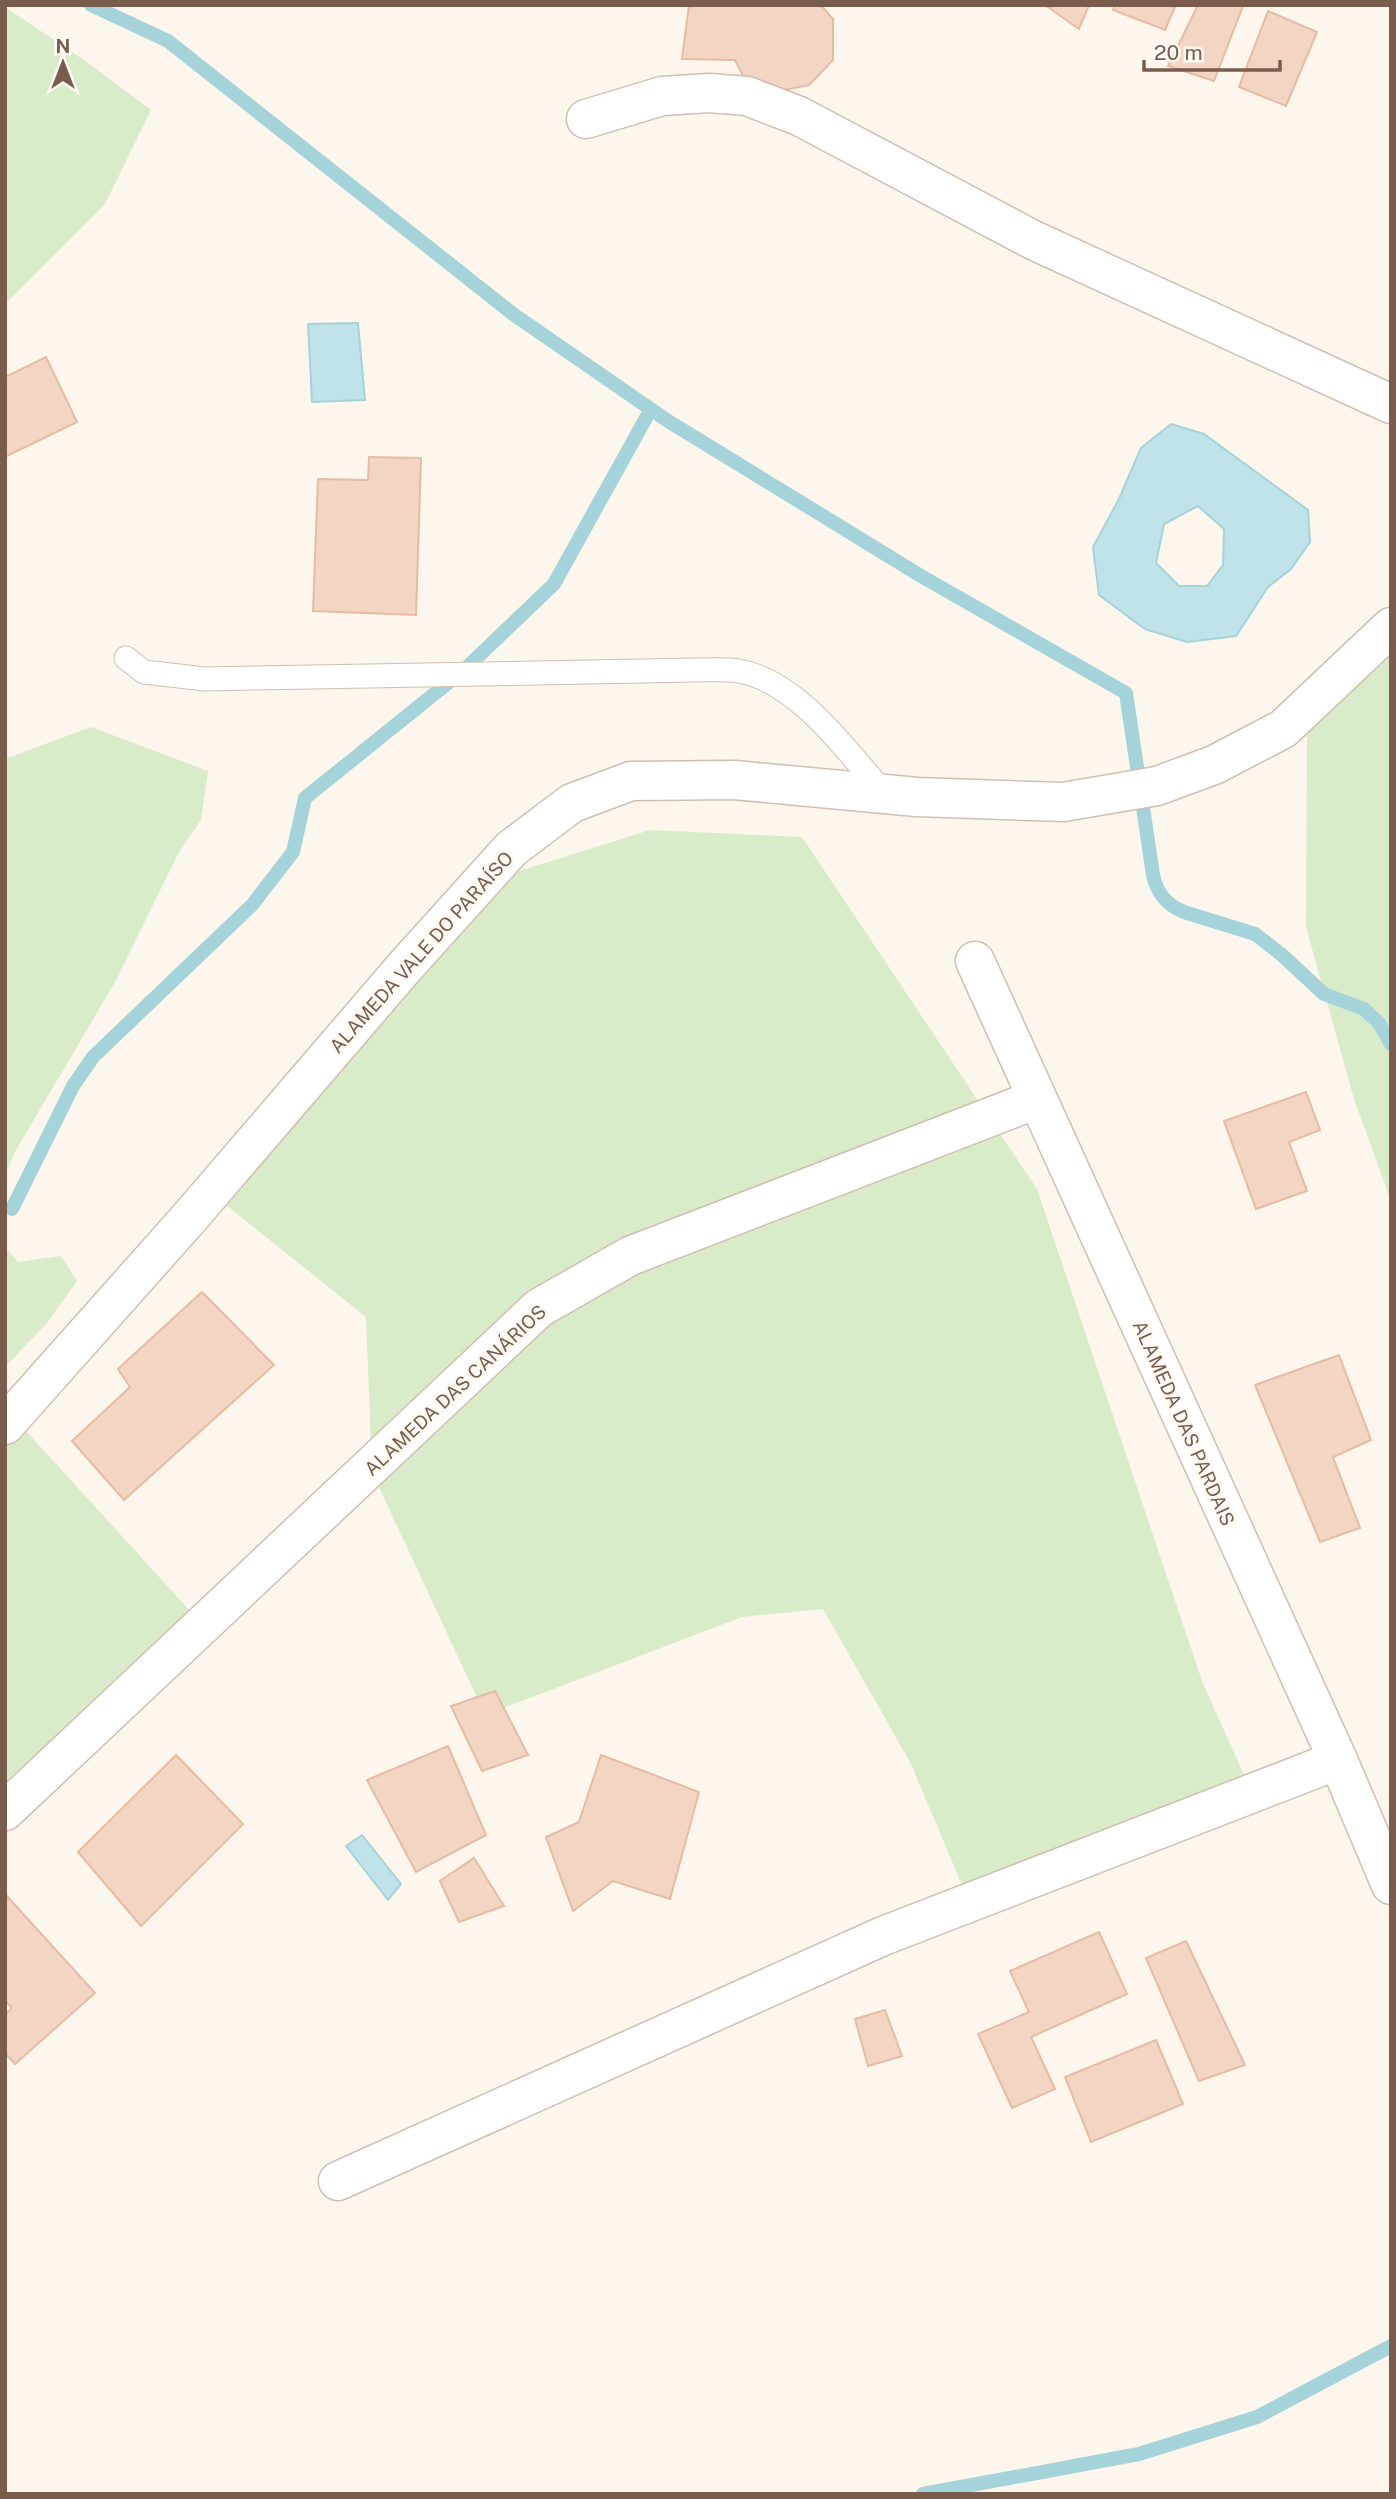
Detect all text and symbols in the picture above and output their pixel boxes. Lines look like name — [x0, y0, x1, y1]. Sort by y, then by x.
north arrow — [28, 28, 98, 98]
scale bar — [1144, 28, 1280, 72]
text: N — [56, 35, 70, 57]
text: 20 m — [1154, 40, 1203, 65]
street label: ALAMEDA VALE DO PARAÍSO — [325, 847, 517, 1057]
street label: ALAMEDA DAS CANÁRIOS — [360, 1300, 550, 1480]
street label: ALAMEDA DAS PARDAIS — [1129, 1317, 1239, 1529]

